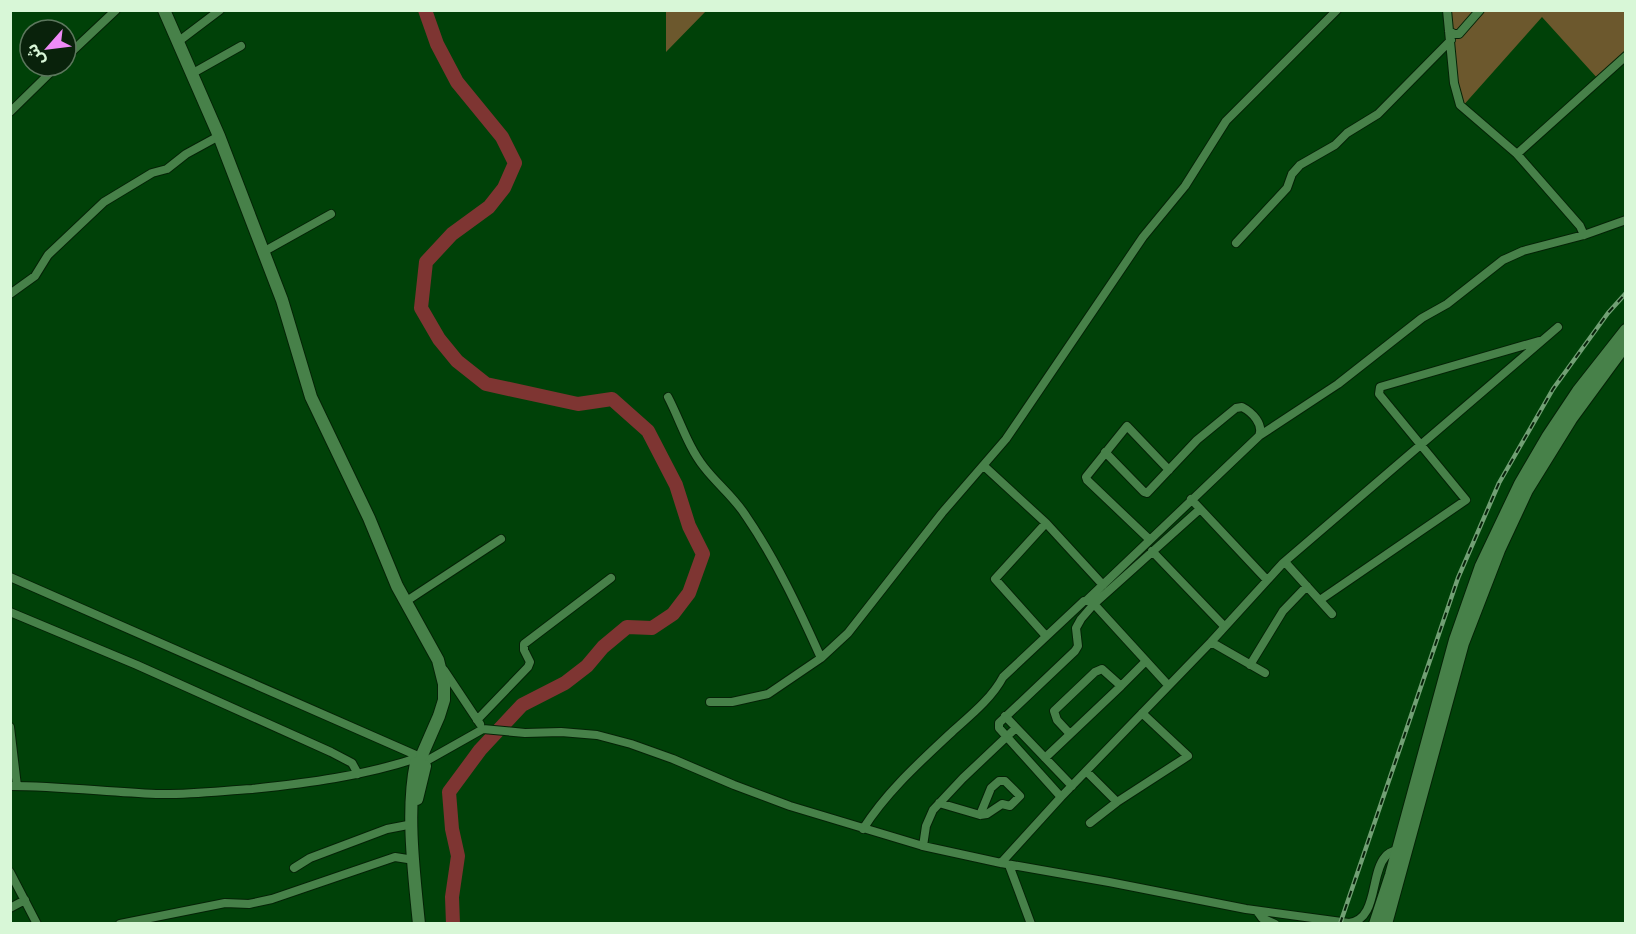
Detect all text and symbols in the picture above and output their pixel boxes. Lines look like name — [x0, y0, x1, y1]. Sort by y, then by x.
north arrow — [18, 18, 78, 78]
text: ش — [21, 40, 50, 69]

